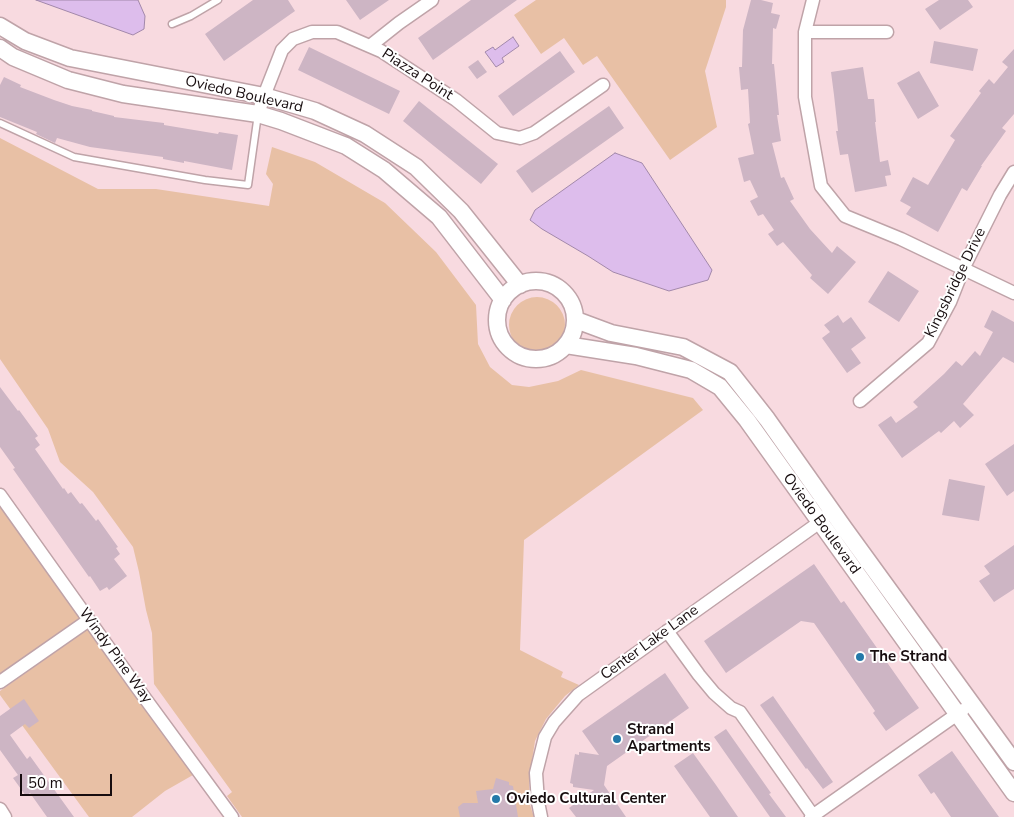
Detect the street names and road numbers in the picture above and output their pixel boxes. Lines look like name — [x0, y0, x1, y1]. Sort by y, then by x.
street label: Piazza Point — [378, 45, 456, 105]
street label: Oviedo Boulevard — [183, 73, 305, 117]
street label: Kingsbridge Drive — [922, 225, 990, 341]
street label: Oviedo Boulevard — [778, 470, 864, 578]
street label: Center Lake Lane — [598, 602, 702, 684]
street label: Windy Pine Way — [74, 605, 156, 707]

